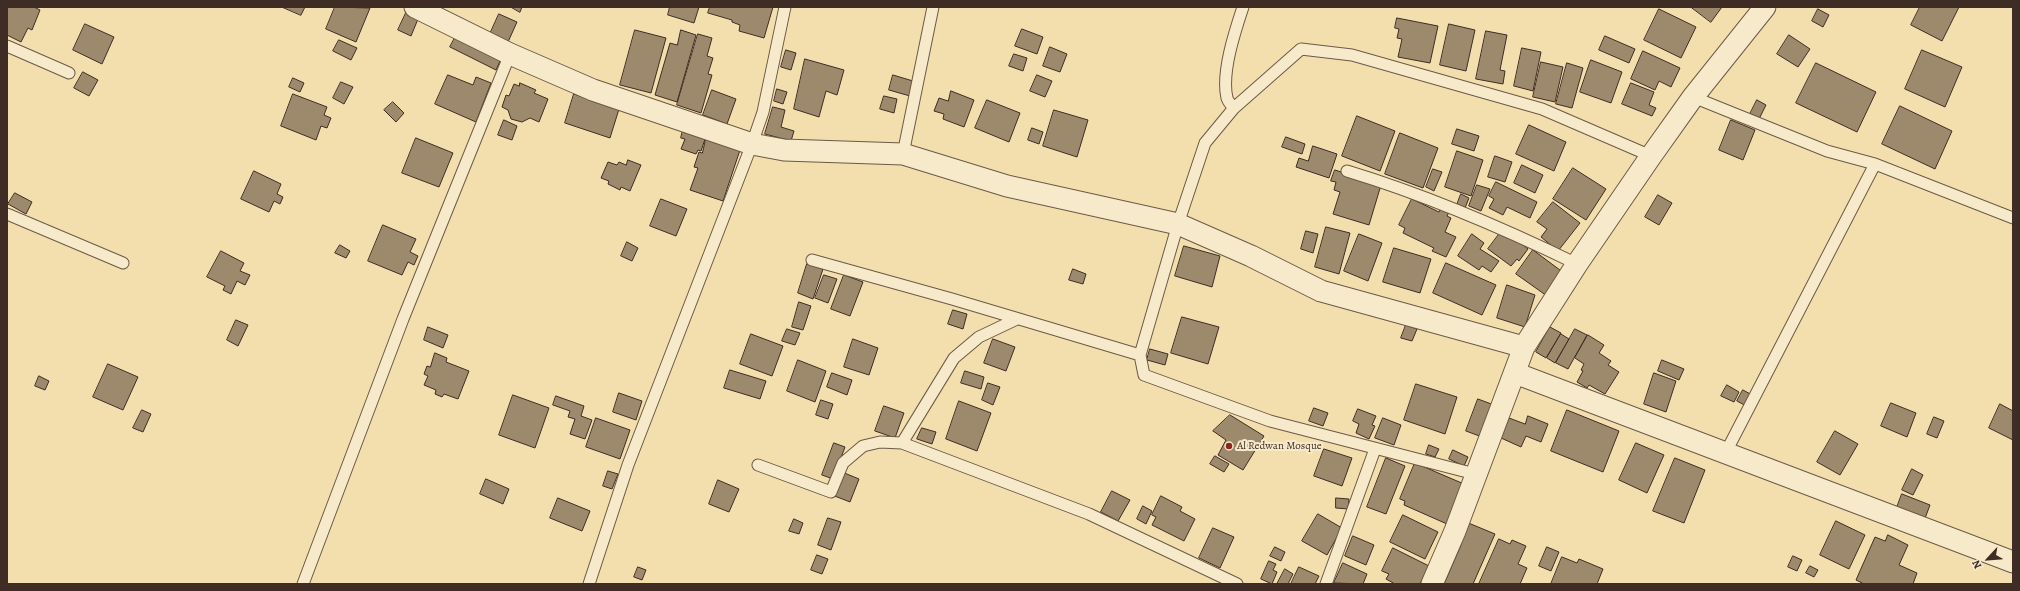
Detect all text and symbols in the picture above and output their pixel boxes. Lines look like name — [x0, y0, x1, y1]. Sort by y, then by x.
place label: Al Redwan Mosque — [1237, 439, 1322, 453]
marker: Al Redwan Mosque — [1224, 441, 1234, 451]
north arrow — [1968, 539, 2008, 579]
text: N — [1968, 558, 1985, 571]

